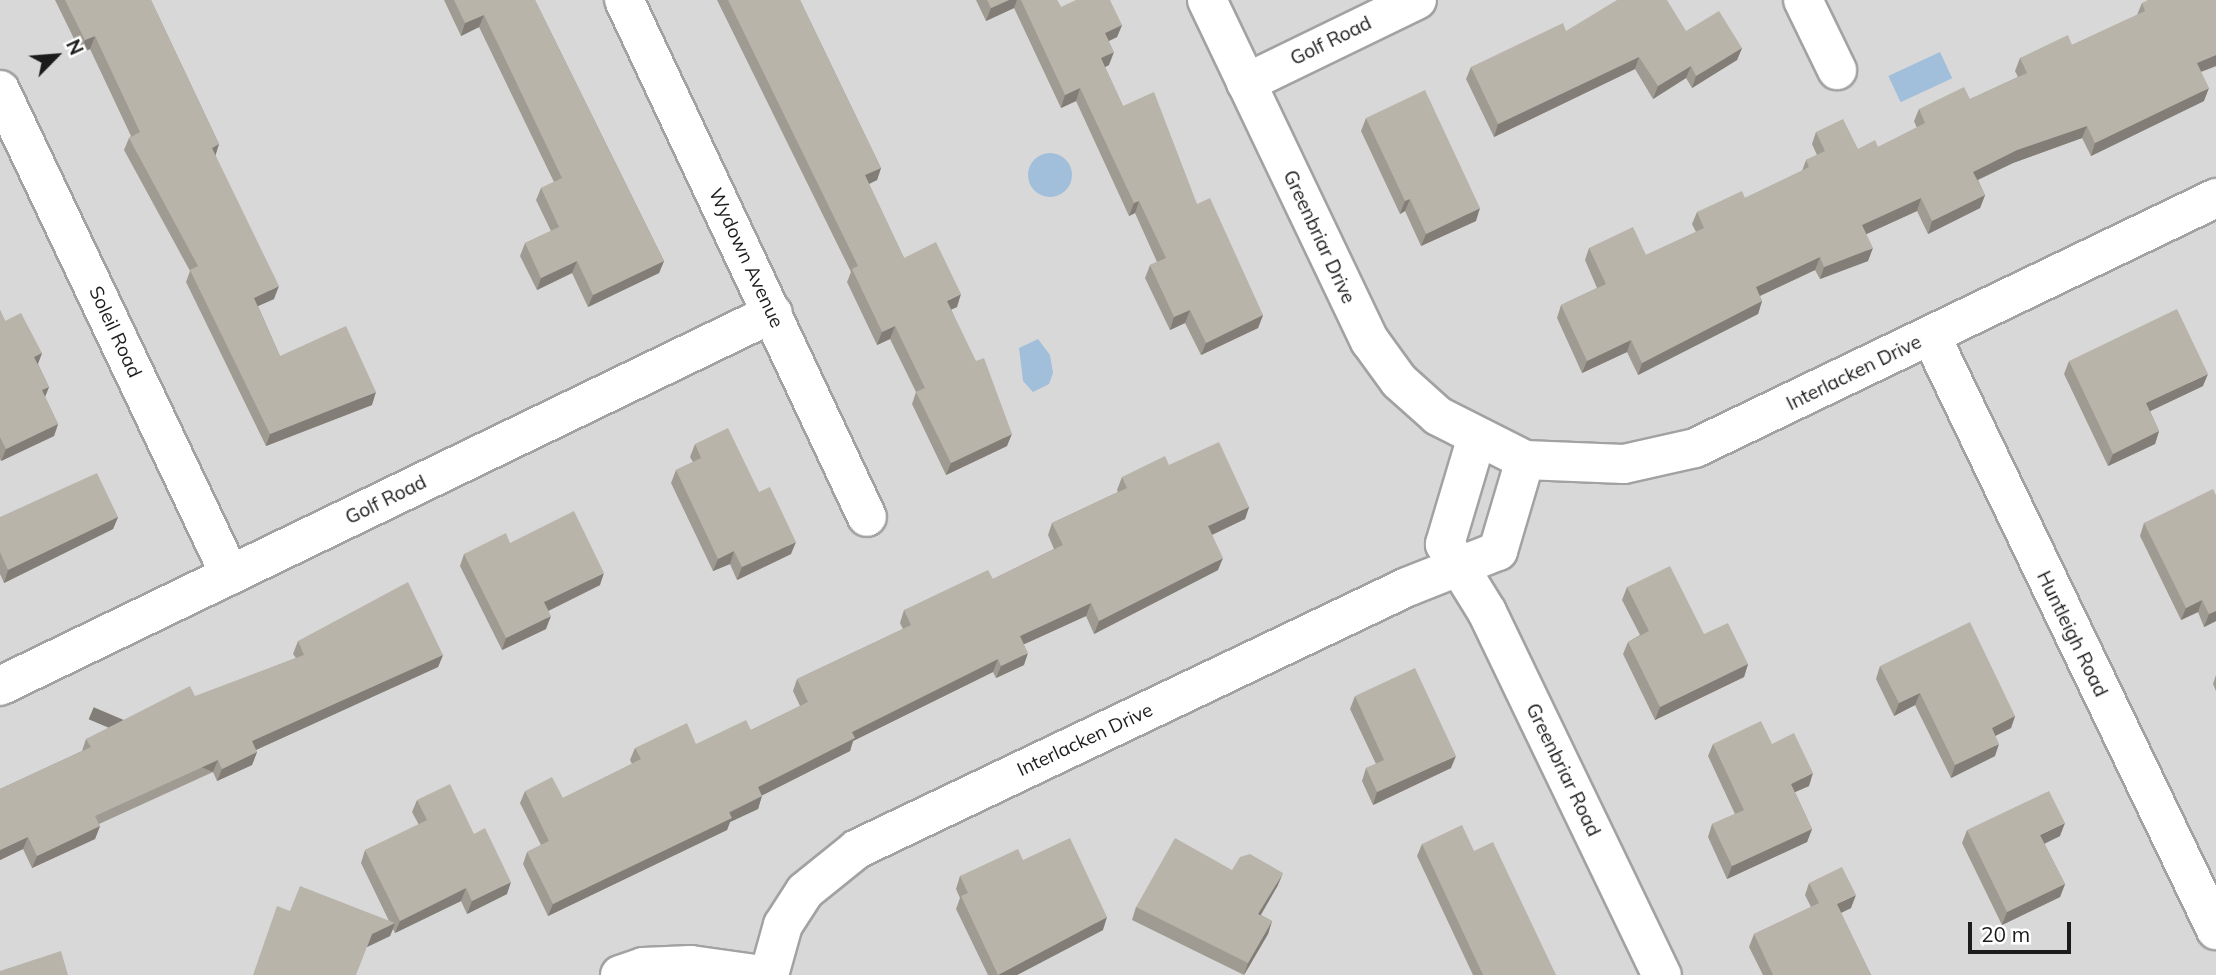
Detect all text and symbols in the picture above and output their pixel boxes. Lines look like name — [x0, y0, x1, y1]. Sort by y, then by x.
street label: Golf Road — [1287, 12, 1375, 70]
north arrow — [21, 21, 91, 91]
text: N — [61, 36, 89, 59]
street label: Greenbriar Drive — [1278, 167, 1360, 307]
street label: Wydown Avenue — [704, 185, 788, 331]
street label: Soleil Road — [84, 283, 146, 381]
street label: Interlacken Drive — [1783, 331, 1925, 415]
street label: Golf Road — [342, 471, 430, 529]
street label: Huntleigh Road — [2032, 568, 2112, 700]
street label: Interlacken Drive — [1014, 699, 1156, 781]
street label: Greenbriar Road — [1521, 700, 1605, 840]
scale bar — [1971, 908, 2074, 952]
text: 20 m — [1981, 921, 2030, 947]

